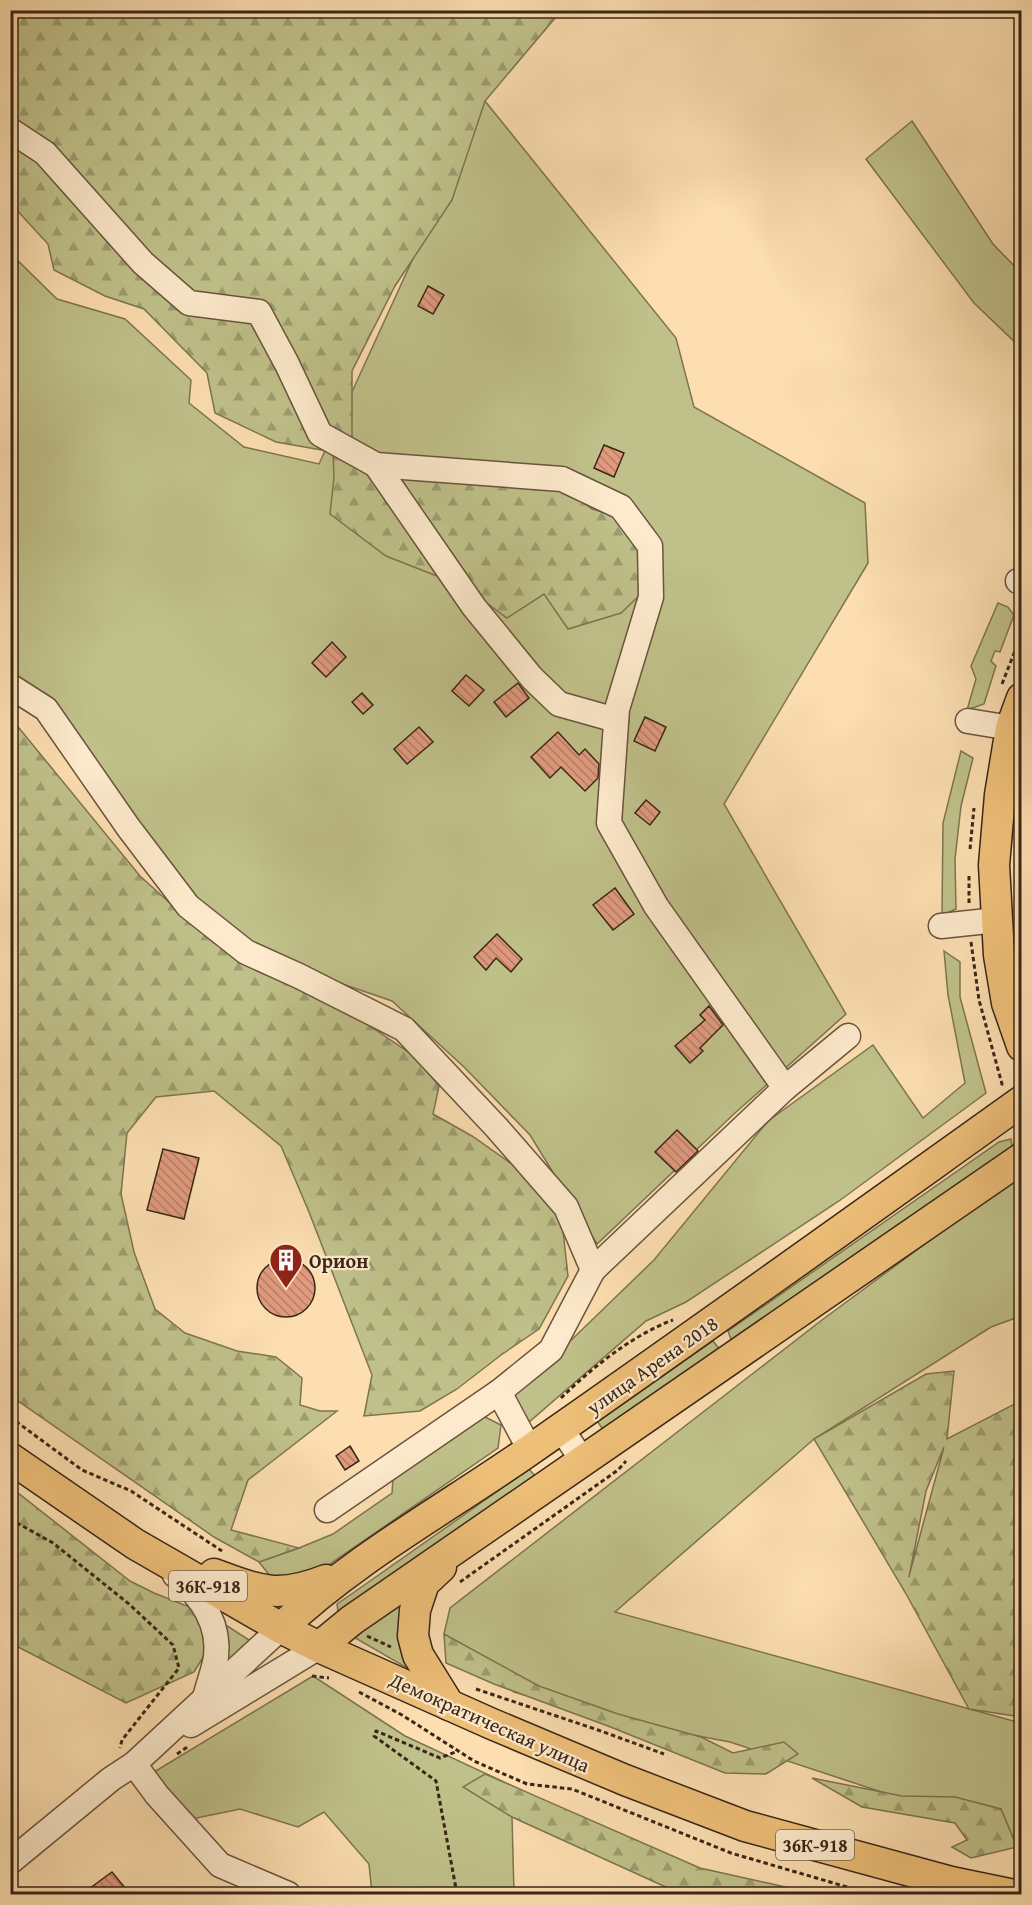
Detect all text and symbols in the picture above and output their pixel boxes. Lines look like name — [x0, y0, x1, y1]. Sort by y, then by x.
building icon: Орион — [268, 1242, 304, 1289]
place label: Орион — [309, 1246, 368, 1275]
street label: улица Арена 2018 — [579, 1309, 724, 1422]
road number: 36К-918 — [169, 1571, 247, 1601]
street label: Демократическая улица — [384, 1664, 595, 1779]
road number: 36К-918 — [776, 1830, 854, 1860]

